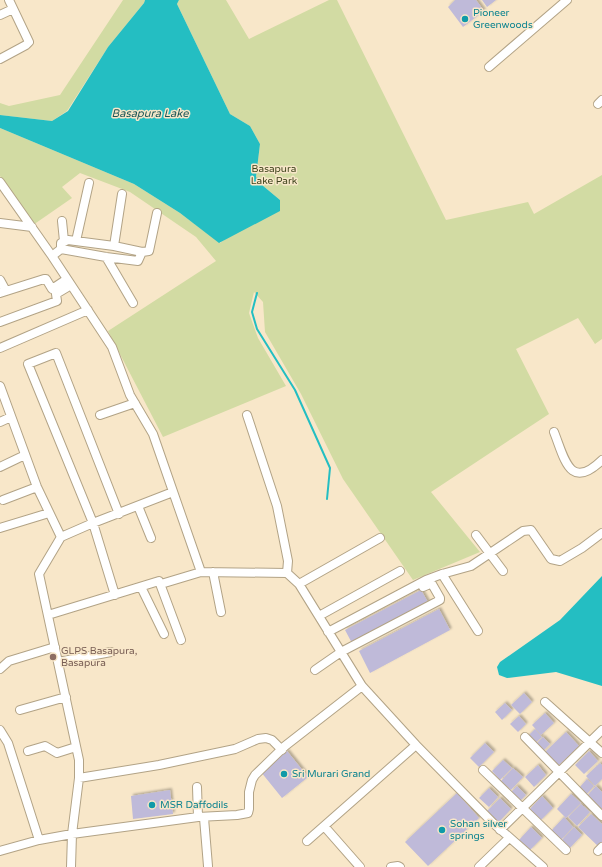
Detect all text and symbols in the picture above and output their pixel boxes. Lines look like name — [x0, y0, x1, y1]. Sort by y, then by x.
place label: Pioneer Greenwoods — [473, 7, 533, 31]
marker: Pioneer Greenwoods — [460, 14, 470, 24]
water label: Basapura Lake — [112, 107, 189, 120]
park label: Basapura Lake Park — [251, 163, 298, 187]
place label: GLPS Basapura, Basapura — [61, 645, 137, 669]
marker: GLPS Basapura, Basapura — [48, 652, 58, 662]
place label: Sri Murari Grand — [292, 768, 370, 780]
marker: Sri Murari Grand — [279, 769, 289, 779]
place label: MSR Daffodils — [160, 799, 228, 811]
marker: MSR Daffodils — [147, 800, 157, 810]
place label: Sohan silver springs — [450, 818, 507, 842]
marker: Sohan silver springs — [437, 825, 447, 835]

